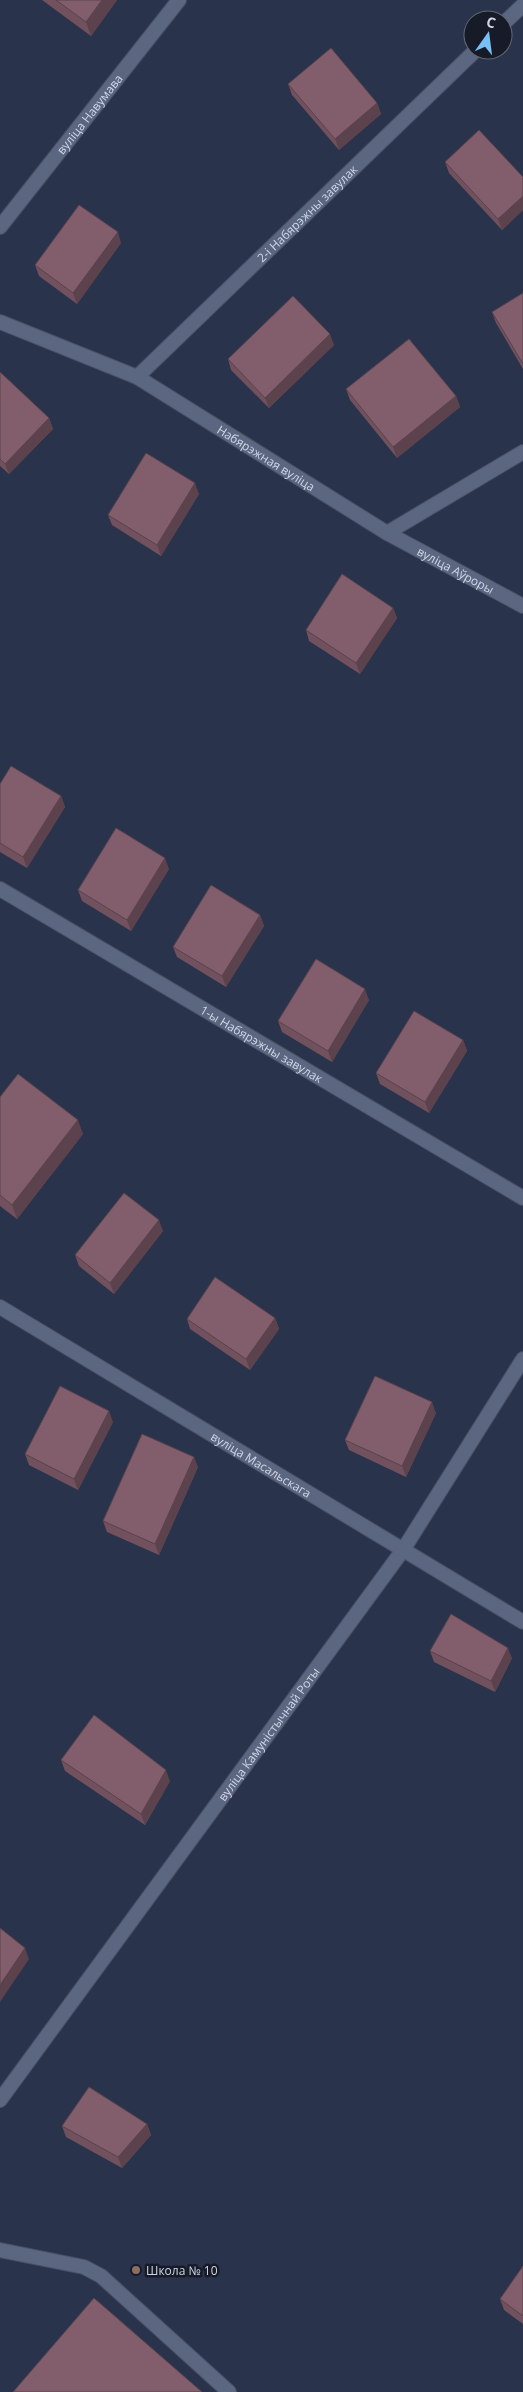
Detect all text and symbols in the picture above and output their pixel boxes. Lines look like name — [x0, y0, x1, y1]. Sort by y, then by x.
north arrow — [463, 10, 513, 60]
text: С — [485, 12, 498, 32]
street label: вуліца Навумава — [52, 70, 126, 158]
street label: 2-і Набярэжны завулак — [253, 160, 361, 266]
street label: Набярэжная вуліца — [214, 421, 318, 495]
street label: вуліца Аўроры — [414, 542, 497, 597]
street label: 1-ы Набярэжны завулак — [197, 1001, 327, 1087]
street label: вуліца Масальскага — [208, 1428, 315, 1501]
street label: вуліца Камуністычнай Роты — [214, 1663, 323, 1804]
place label: Школа № 10 — [146, 2262, 218, 2279]
marker: Школа № 10 — [130, 2264, 142, 2276]

